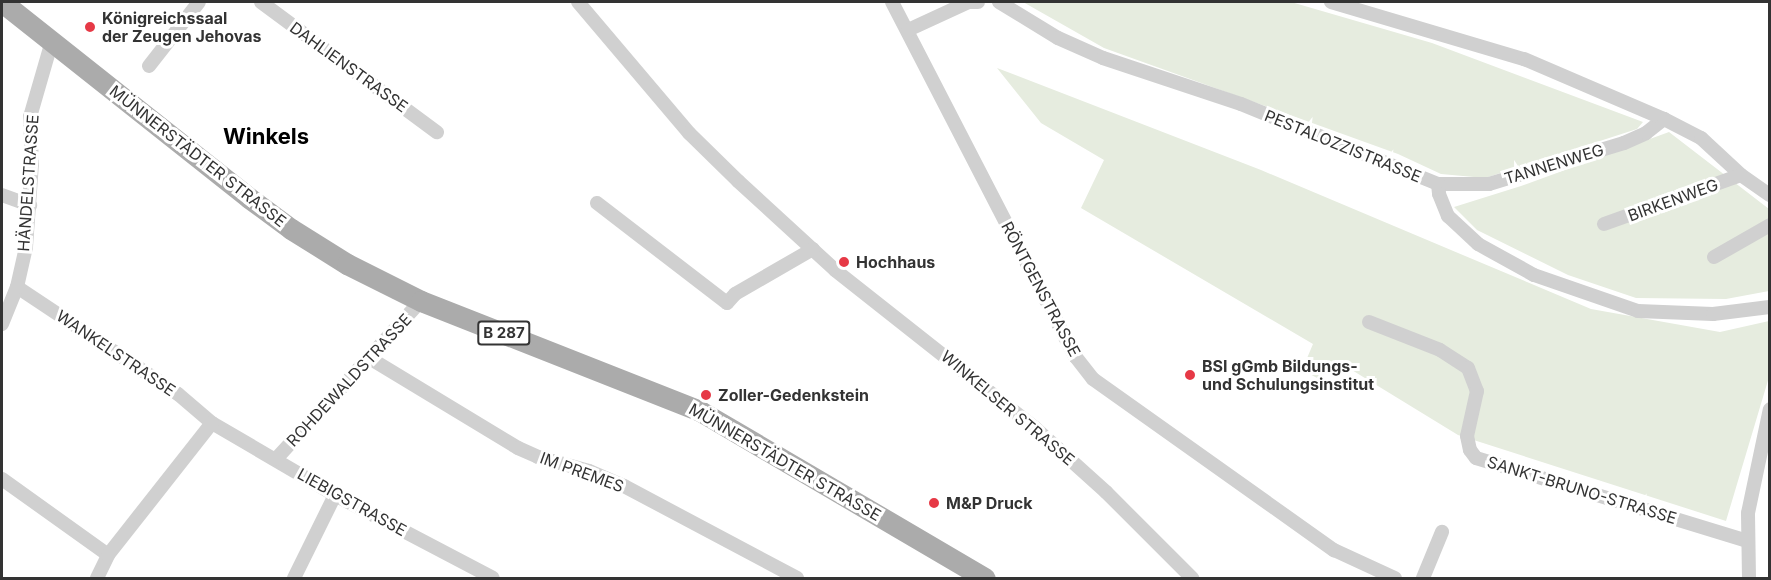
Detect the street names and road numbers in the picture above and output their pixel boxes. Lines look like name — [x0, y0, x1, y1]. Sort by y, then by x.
street label: DAHLIENSTRASSE — [286, 18, 412, 116]
street label: MÜNNERSTÄDTER STRASSE — [106, 81, 290, 231]
street label: PESTALOZZISTRASSE — [1262, 106, 1424, 186]
street label: HÄNDELSTRASSE — [14, 114, 42, 252]
street label: TANNENWEG — [1502, 140, 1606, 188]
street label: BIRKENWEG — [1625, 175, 1721, 225]
street label: RÖNTGENSTRASSE — [997, 218, 1085, 360]
street label: WANKELSTRASSE — [53, 306, 179, 400]
street label: ROHDEWALDSTRASSE — [283, 310, 415, 450]
road number: B 287 — [477, 321, 531, 345]
street label: WINKELSER STRASSE — [937, 347, 1079, 469]
street label: MÜNNERSTÄDTER STRASSE — [686, 399, 884, 525]
street label: IM PREMES — [538, 448, 626, 496]
street label: SANKT-BRUNO-STRASSE — [1485, 452, 1679, 528]
street label: LIEBIGSTRASSE — [294, 464, 410, 540]

